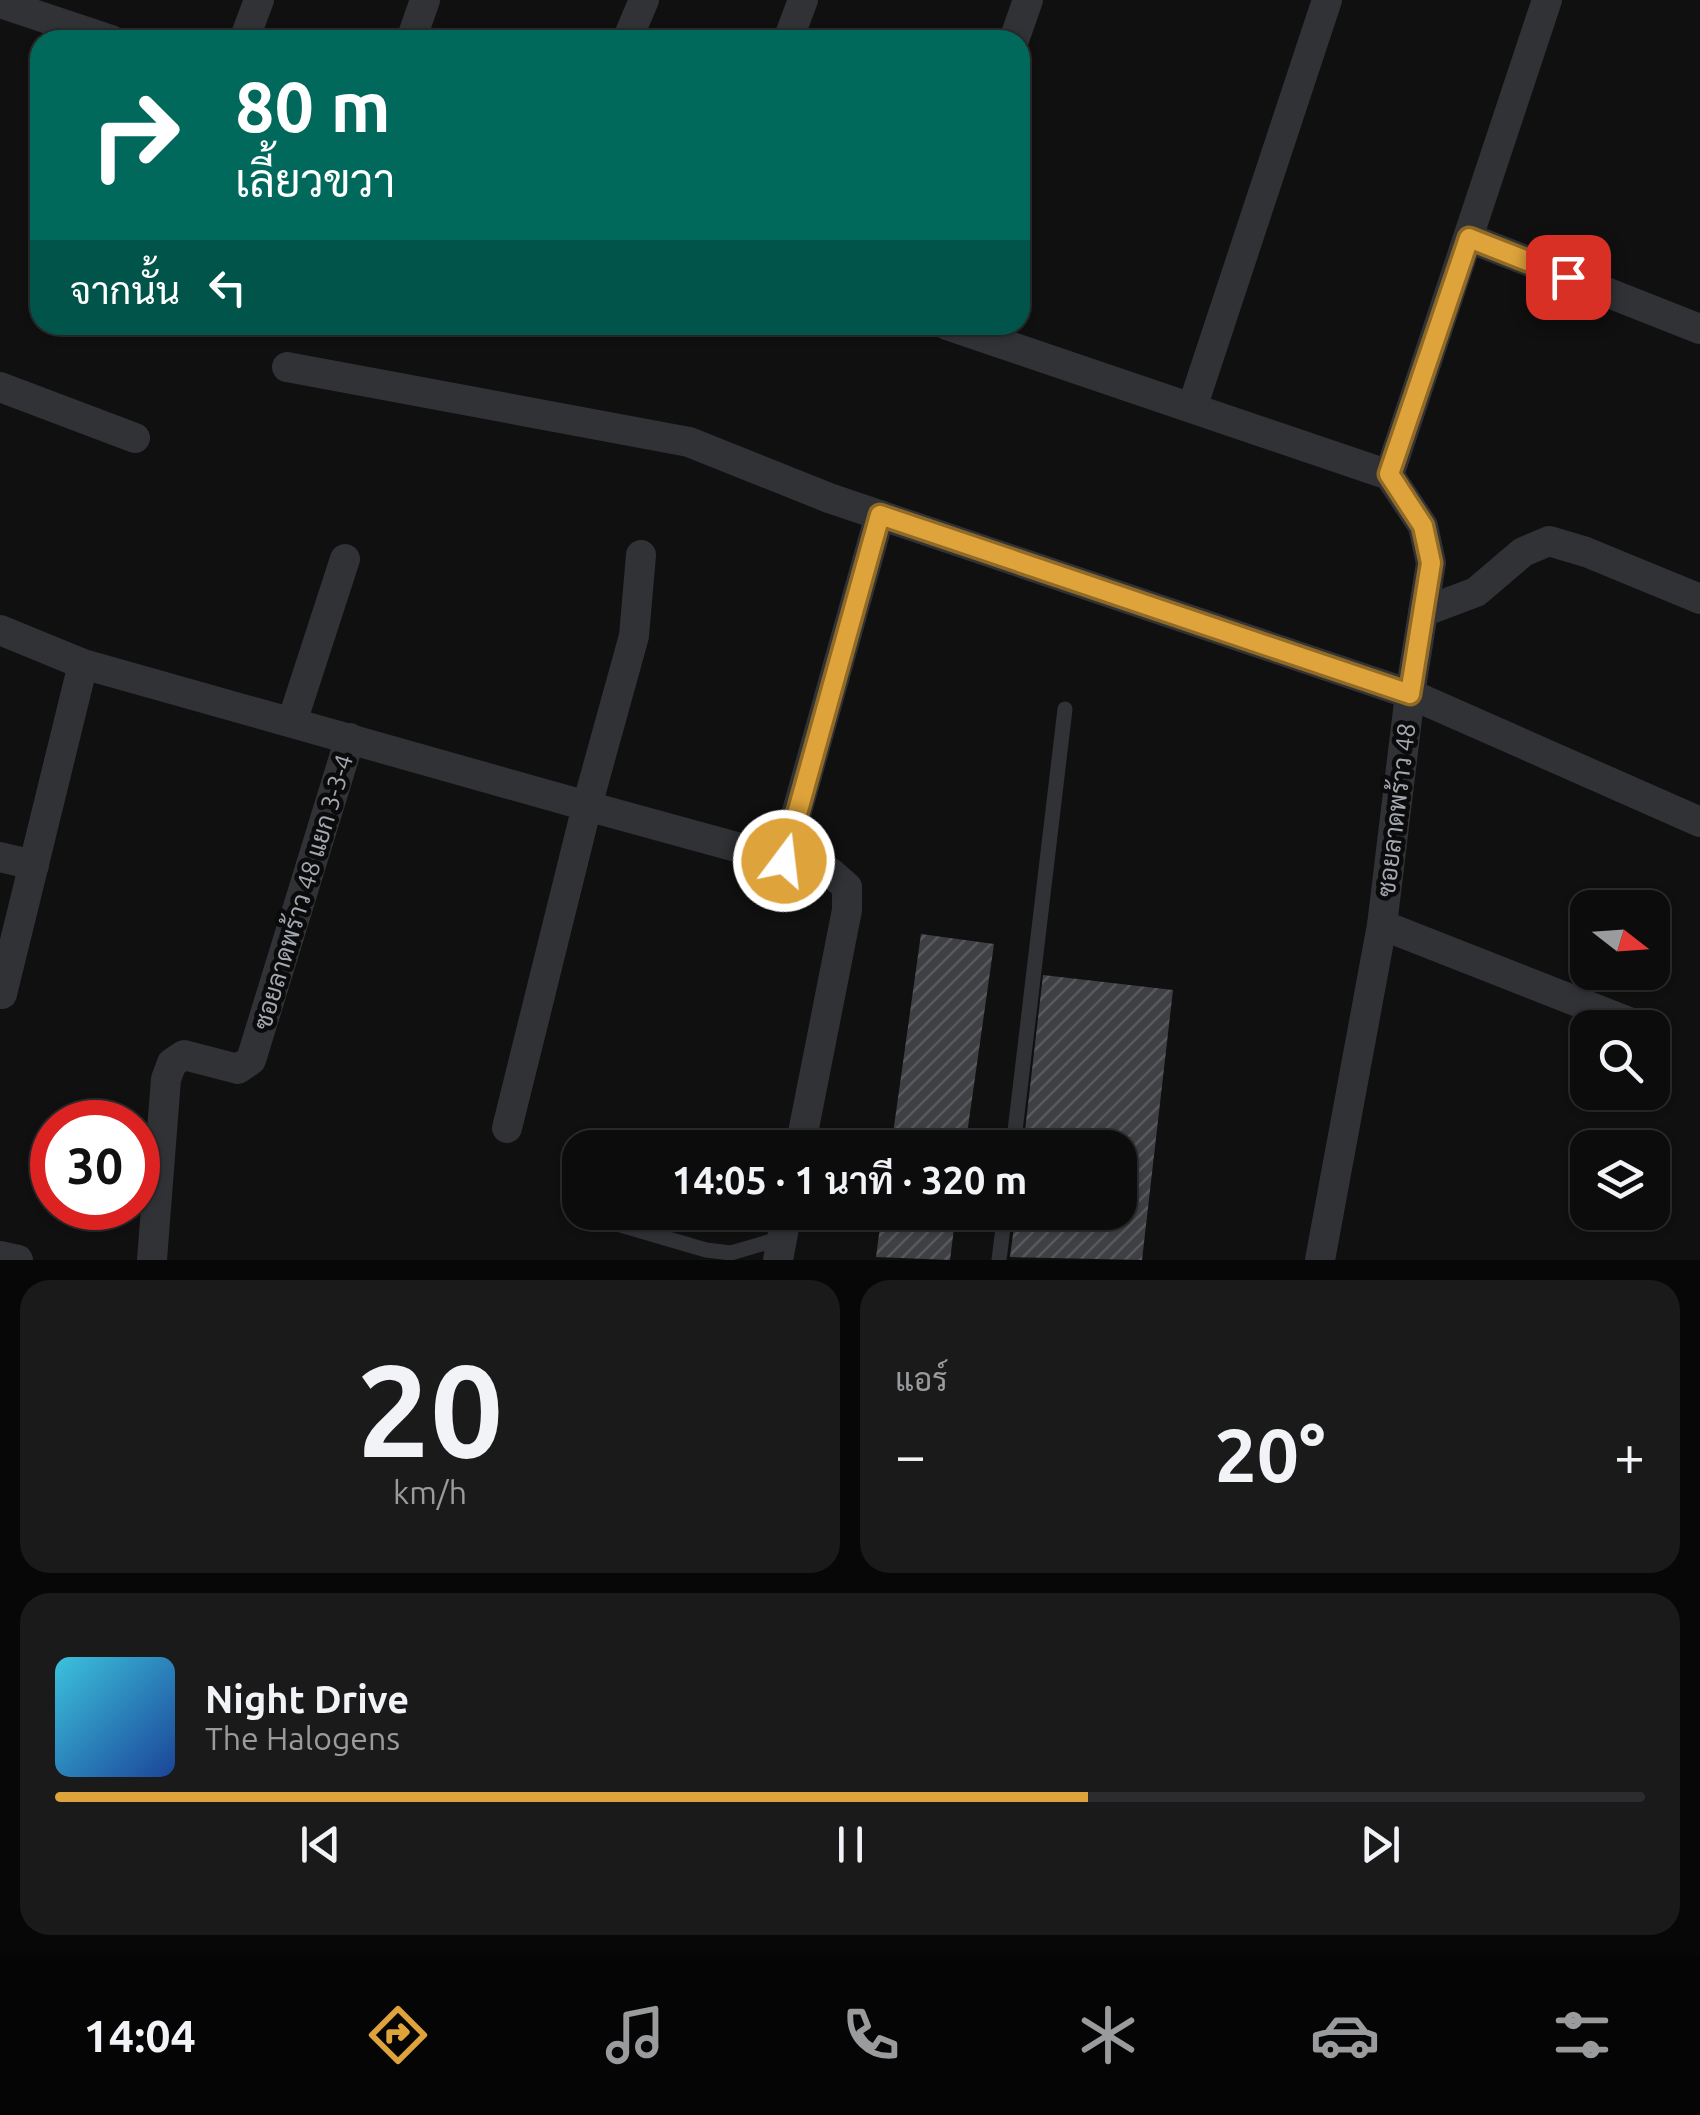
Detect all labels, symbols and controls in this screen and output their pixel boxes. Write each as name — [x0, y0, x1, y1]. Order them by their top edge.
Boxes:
text: 80 m — [235, 67, 391, 145]
icon: right — [70, 70, 200, 200]
text: เลี้ยวขวา — [235, 155, 395, 206]
pin — [1526, 235, 1611, 320]
icon: arrive — [1541, 250, 1596, 305]
icon: left — [200, 260, 255, 315]
text: จากนั้น — [70, 269, 180, 311]
street label: ซอยลาดพร้าว 48 — [1370, 721, 1421, 898]
street label: ซอยลาดพร้าว 48 แยก 3-3-4 — [247, 751, 358, 1033]
position arrow — [732, 809, 836, 913]
north arrow — [1570, 890, 1670, 990]
map controls — [1570, 890, 1670, 1230]
button: search — [1570, 1010, 1670, 1110]
speed limit sign: 30 — [30, 1100, 160, 1230]
button: layers — [1570, 1130, 1670, 1230]
text: 14:05 · 1 นาที · 320 m — [672, 1159, 1027, 1201]
text: 20 — [357, 1336, 503, 1482]
text: แอร์ — [895, 1361, 948, 1397]
text: 20° — [1214, 1412, 1326, 1496]
text: − — [895, 1424, 926, 1485]
text: + — [1614, 1424, 1645, 1485]
text: km/h — [393, 1474, 467, 1510]
text: Night Drive — [205, 1678, 409, 1720]
text: The Halogens — [205, 1720, 400, 1756]
icon: previous — [293, 1817, 348, 1872]
icon: pause — [823, 1817, 878, 1872]
icon: next — [1353, 1817, 1408, 1872]
icon: directions — [363, 2000, 433, 2070]
icon: music — [600, 2000, 670, 2070]
icon: phone — [836, 2000, 906, 2070]
icon: climate — [1073, 2000, 1143, 2070]
icon: car — [1310, 2000, 1380, 2070]
icon: filters — [1547, 2000, 1617, 2070]
text: 14:04 — [83, 2010, 196, 2061]

